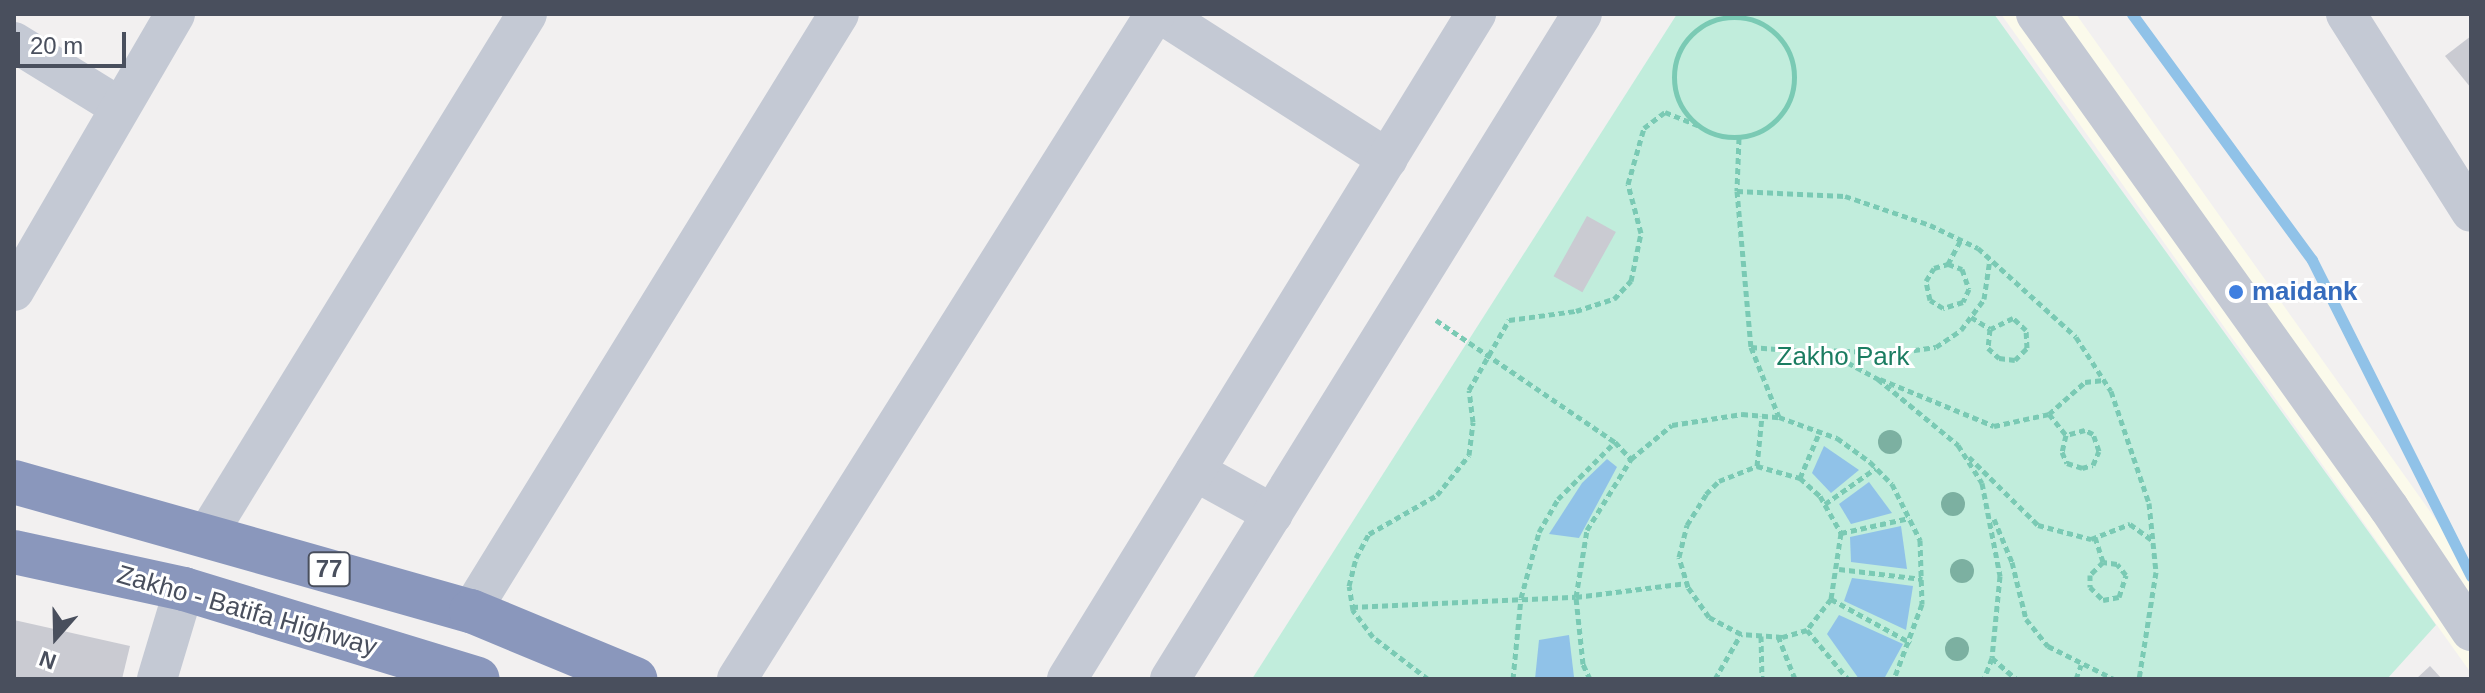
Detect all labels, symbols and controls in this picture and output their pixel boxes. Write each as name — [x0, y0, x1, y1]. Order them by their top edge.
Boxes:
scale bar — [20, 16, 130, 66]
text: 20 m — [30, 32, 83, 59]
place label: maidank — [2252, 276, 2357, 308]
marker: maidank — [2227, 283, 2245, 301]
park label: Zakho Park — [1777, 341, 1909, 373]
road number: 77 — [307, 549, 351, 589]
street label: Zakho - Batifa Highway — [114, 559, 380, 663]
north arrow — [16, 597, 96, 677]
text: N — [36, 646, 59, 674]

